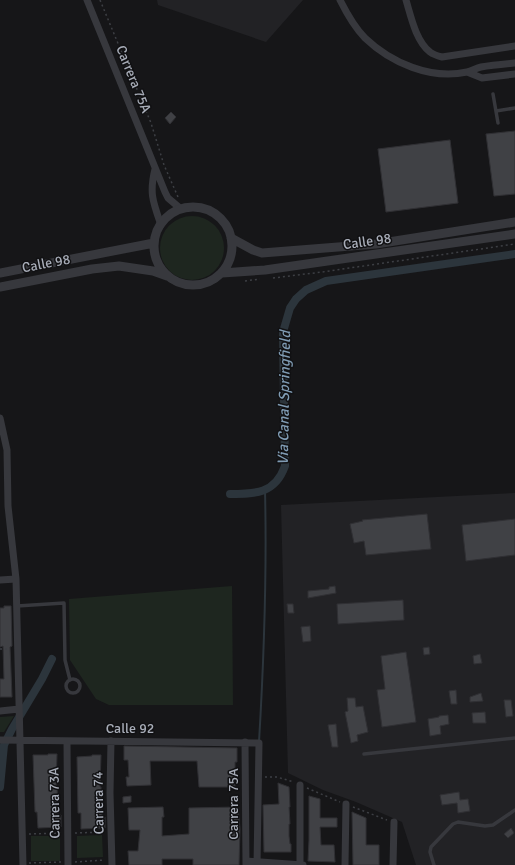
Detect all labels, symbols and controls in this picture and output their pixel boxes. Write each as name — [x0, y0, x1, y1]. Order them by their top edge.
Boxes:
street label: Carrera 75A — [112, 43, 155, 116]
street label: Calle 98 — [342, 230, 392, 253]
street label: Calle 98 — [21, 251, 72, 276]
water label: Via Canal Springfield — [274, 329, 294, 465]
street label: Calle 92 — [106, 720, 154, 737]
street label: Carrera 73A — [45, 767, 64, 839]
street label: Carrera 75A — [225, 768, 242, 840]
street label: Carrera 74 — [89, 771, 108, 835]

